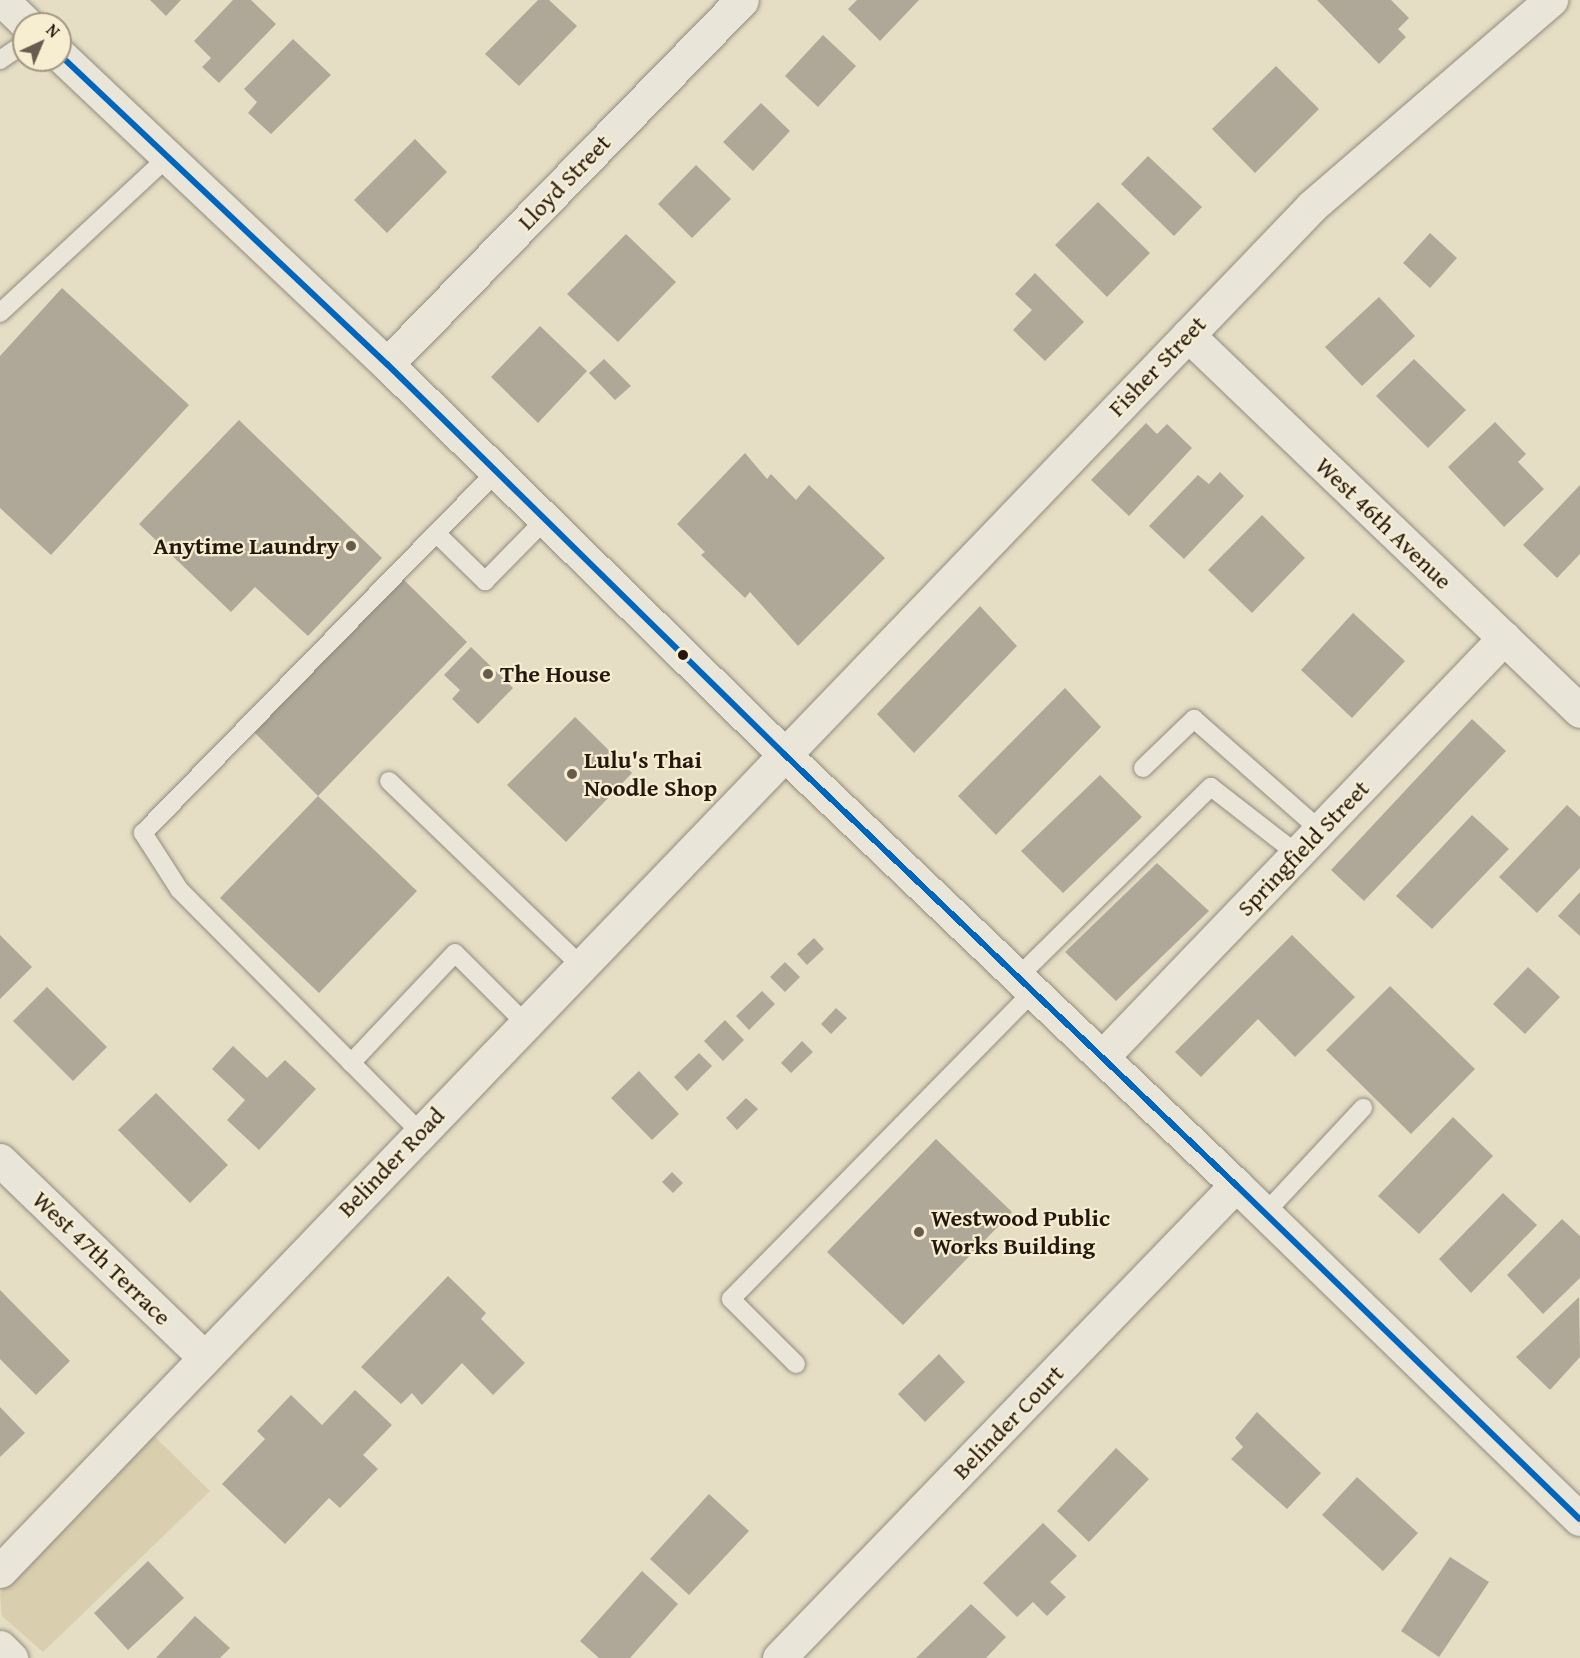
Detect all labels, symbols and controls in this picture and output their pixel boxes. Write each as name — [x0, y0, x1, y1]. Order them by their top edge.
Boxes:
north arrow — [12, 12, 72, 72]
text: N — [41, 18, 65, 43]
street label: Lloyd Street — [511, 128, 617, 236]
street label: Fisher Street — [1102, 310, 1212, 422]
street label: West 46th Avenue — [1310, 451, 1458, 595]
place label: Anytime Laundry — [153, 532, 339, 560]
marker: Anytime Laundry — [344, 539, 358, 553]
unlabelled marker — [677, 649, 689, 661]
place label: The House — [500, 660, 611, 688]
marker: The House — [481, 667, 495, 681]
place label: Lulu's Thai Noodle Shop — [584, 746, 717, 802]
marker: Lulu's Thai Noodle Shop — [565, 767, 579, 781]
street label: Springfield Street — [1231, 774, 1375, 922]
street label: Belinder Road — [332, 1101, 450, 1223]
street label: West 47th Terrace — [27, 1185, 177, 1331]
place label: Westwood Public Works Building — [931, 1204, 1110, 1260]
marker: Westwood Public Works Building — [912, 1225, 926, 1239]
street label: Belinder Court — [946, 1359, 1070, 1485]

